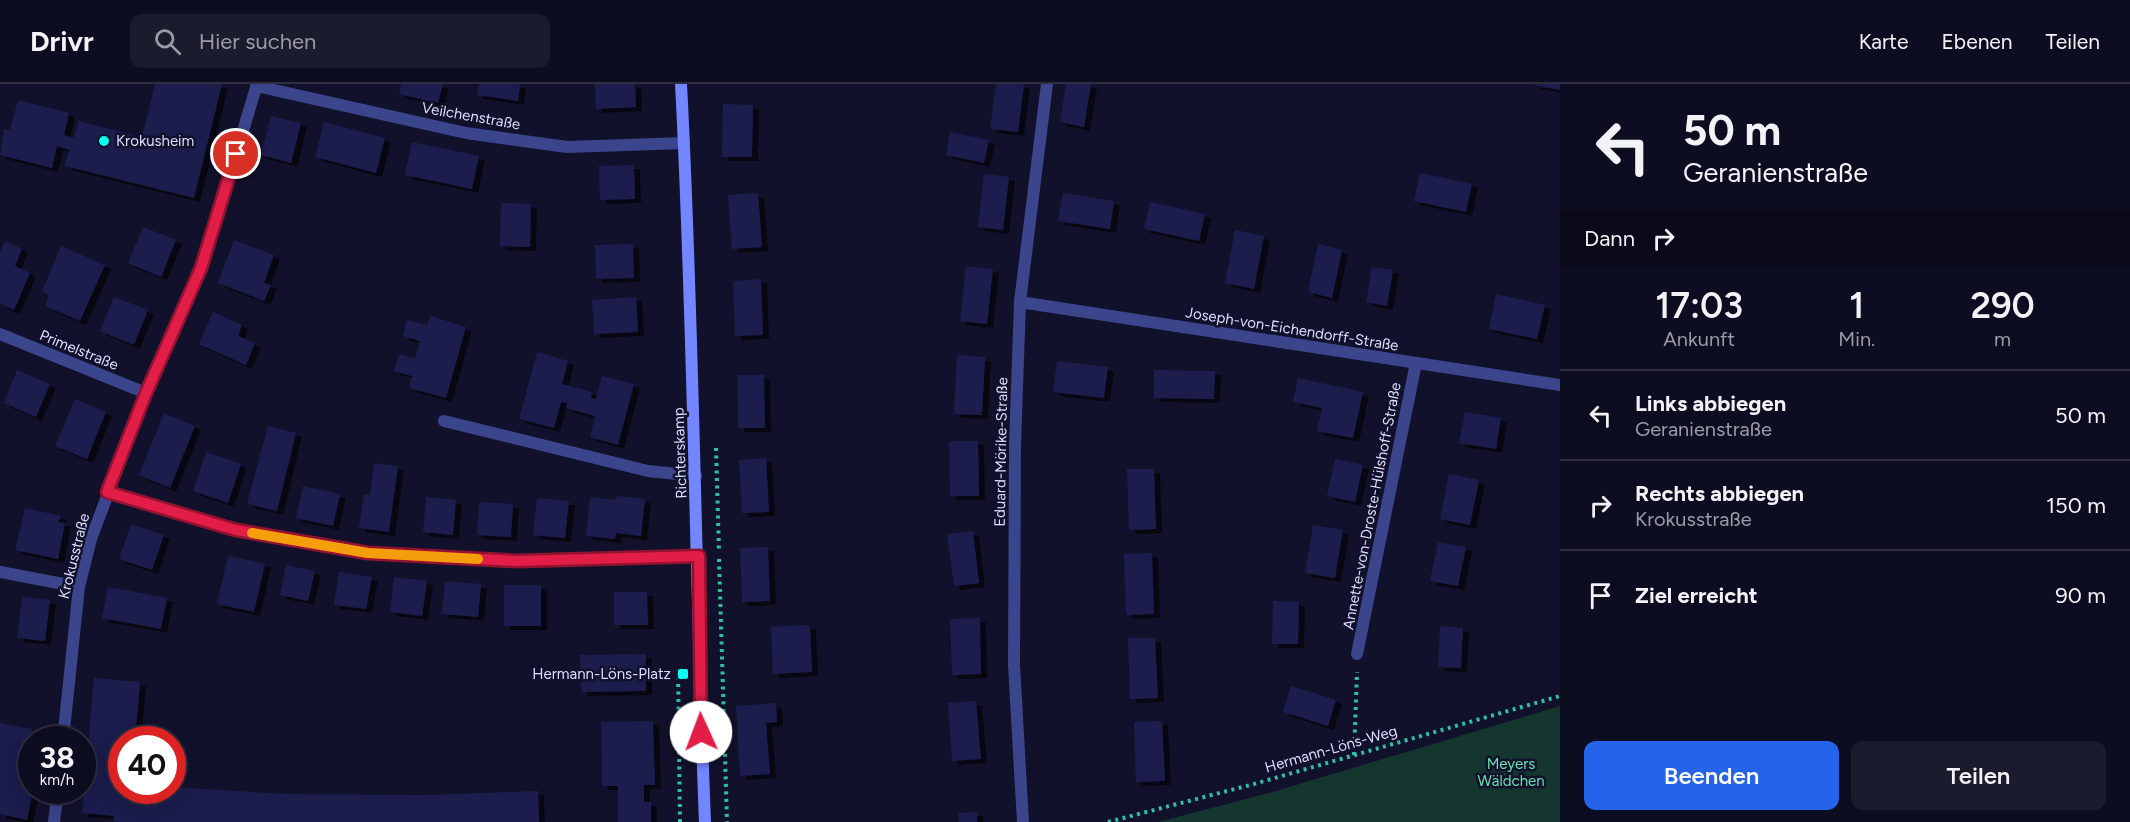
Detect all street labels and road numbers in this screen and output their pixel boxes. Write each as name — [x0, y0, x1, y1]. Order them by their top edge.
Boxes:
street label: Veilchenstraße — [420, 98, 522, 134]
street label: Joseph-von-Eichendorff-Straße — [1184, 303, 1400, 355]
street label: Primelstraße — [37, 326, 121, 374]
street label: Eduard-Mörike-Straße — [991, 377, 1011, 527]
street label: Annette-von-Droste-Hülshoff-Straße — [1339, 381, 1405, 631]
street label: Richterskamp — [669, 407, 691, 499]
street label: Krokusstraße — [55, 511, 93, 601]
street label: Hermann-Löns-Weg — [1263, 721, 1399, 777]

